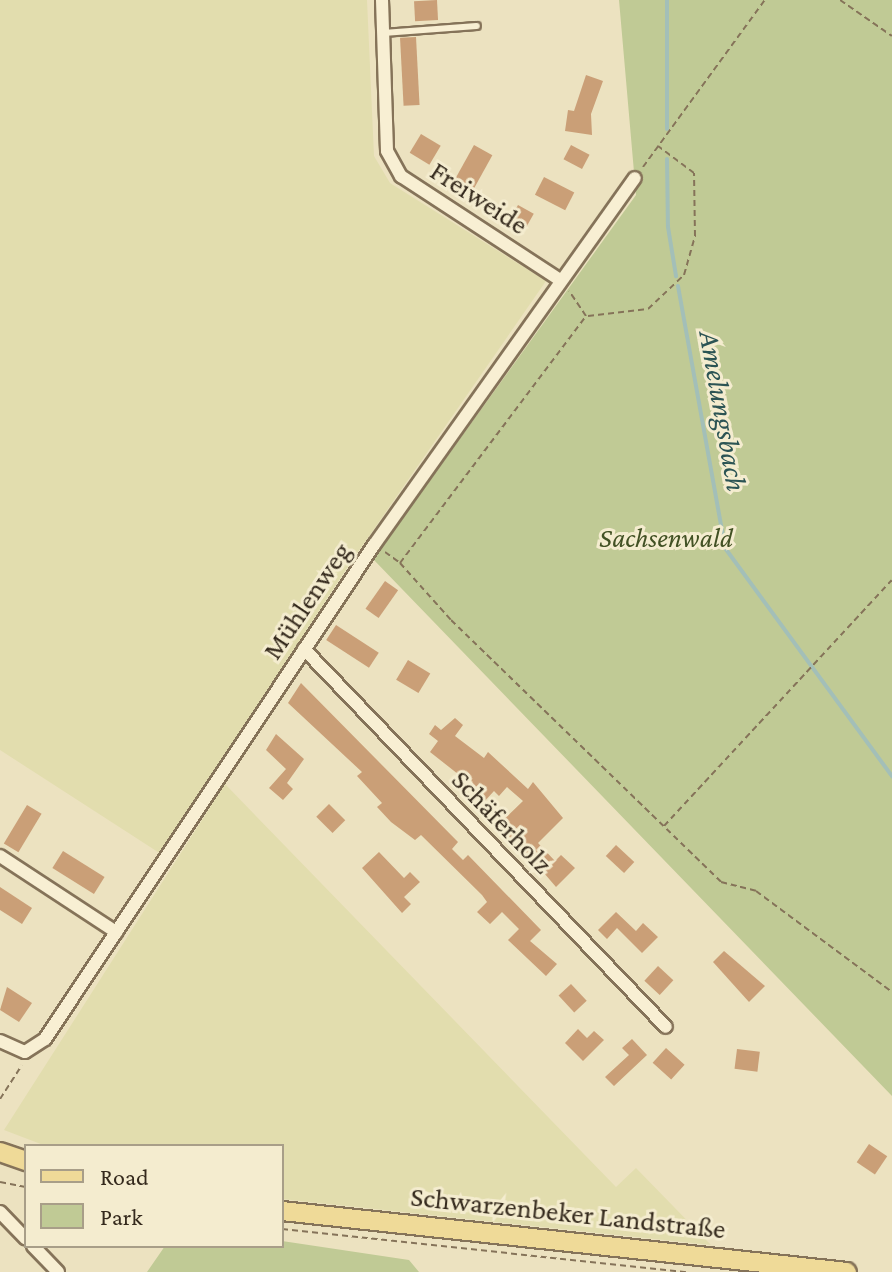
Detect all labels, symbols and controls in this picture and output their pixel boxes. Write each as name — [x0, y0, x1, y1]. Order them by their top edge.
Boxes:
street label: Freiweide — [424, 154, 534, 242]
water label: Amelungsbach — [691, 328, 755, 494]
park label: Sachsenwald — [599, 521, 733, 555]
street label: Mühlenweg — [256, 536, 358, 666]
street label: Schäferholz — [444, 763, 560, 881]
legend — [24, 1144, 284, 1248]
text: Road — [100, 1163, 149, 1190]
street label: Schwarzenbeker Landstraße — [409, 1180, 727, 1246]
text: Park — [100, 1203, 143, 1230]

